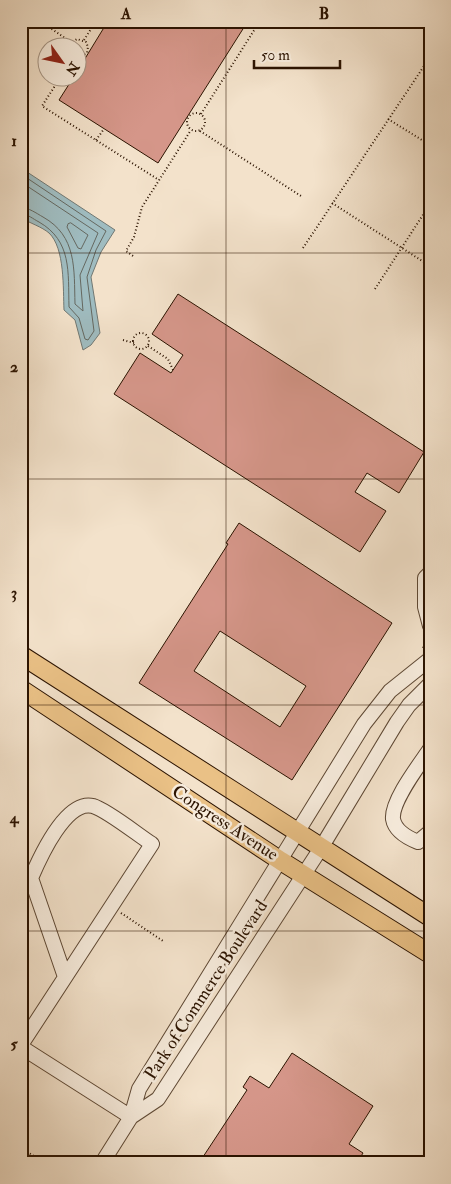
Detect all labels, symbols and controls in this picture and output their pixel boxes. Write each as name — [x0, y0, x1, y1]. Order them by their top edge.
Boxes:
text: A — [120, 4, 132, 24]
text: B — [319, 4, 329, 24]
north arrow — [38, 38, 88, 88]
scale bar — [254, 38, 340, 70]
text: 50 m — [261, 46, 290, 65]
text: N — [62, 58, 84, 79]
text: 1 — [11, 131, 17, 151]
text: 2 — [10, 357, 18, 377]
text: 3 — [11, 583, 17, 603]
street label: Congress Avenue — [167, 780, 283, 866]
text: 4 — [9, 808, 20, 828]
street label: Park of Commerce Boulevard — [139, 896, 273, 1084]
text: 5 — [10, 1034, 18, 1054]

